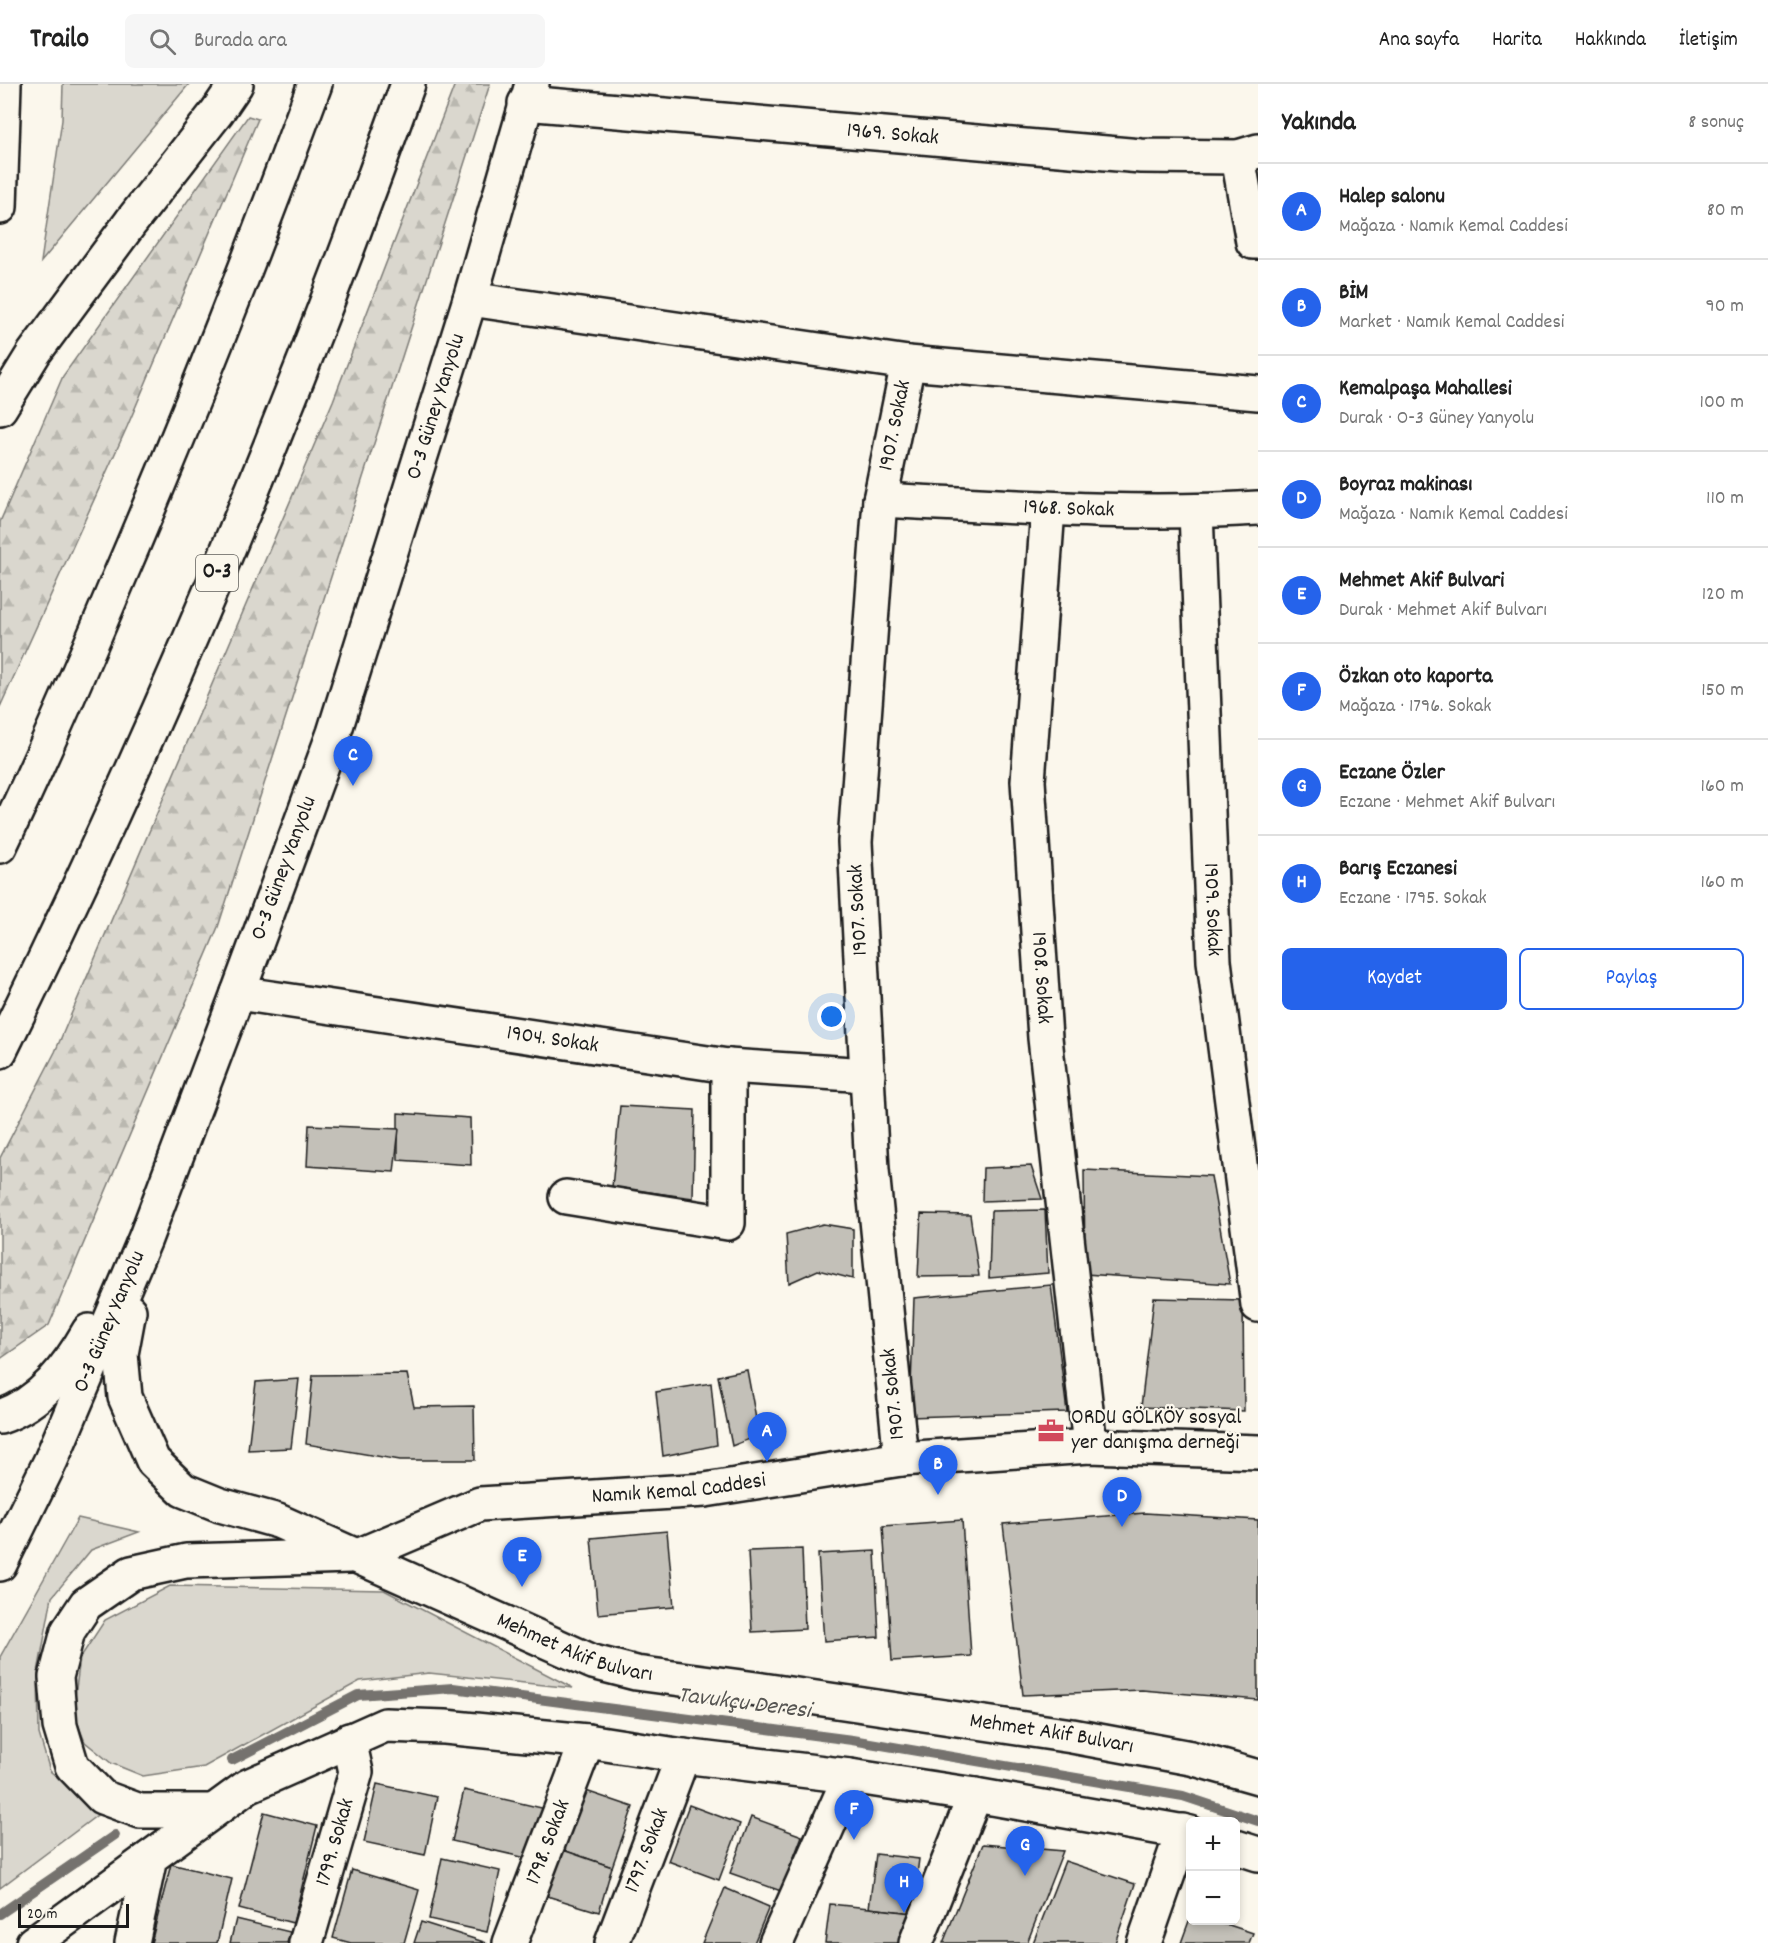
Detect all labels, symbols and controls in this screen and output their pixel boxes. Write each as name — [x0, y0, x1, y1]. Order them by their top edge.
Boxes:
search box — [125, 14, 545, 68]
text: Trailo — [30, 21, 89, 61]
icon: search — [146, 25, 179, 58]
text: Burada ara — [194, 26, 287, 57]
text: Ana sayfa — [1379, 26, 1459, 56]
text: Harita — [1492, 26, 1542, 56]
text: Hakkında — [1575, 26, 1646, 56]
text: İletişim — [1679, 26, 1738, 56]
text: Yakında — [1282, 105, 1356, 142]
text: 8 sonuç — [1688, 109, 1744, 137]
street label: 1969. Sokak — [845, 115, 940, 154]
text: Halep salonu — [1339, 182, 1445, 213]
text: A — [1296, 197, 1307, 225]
text: 80 m — [1707, 197, 1744, 225]
text: Mağaza · Namık Kemal Caddesi — [1339, 213, 1568, 241]
text: BİM — [1339, 278, 1368, 309]
text: B — [1297, 293, 1306, 321]
text: 90 m — [1706, 293, 1744, 321]
text: Market · Namık Kemal Caddesi — [1339, 309, 1565, 337]
street label: O-3 Güney Yanyolu — [399, 330, 474, 484]
text: Kemalpaşa Mahallesi — [1339, 374, 1512, 405]
street label: 1907. Sokak — [871, 377, 920, 473]
text: C — [1297, 389, 1306, 417]
text: 100 m — [1700, 389, 1744, 417]
text: Durak · O-3 Güney Yanyolu — [1339, 405, 1534, 433]
text: Boyraz makinası — [1339, 470, 1472, 501]
text: D — [1296, 485, 1307, 513]
text: 110 m — [1706, 485, 1744, 513]
street label: 1968. Sokak — [1023, 492, 1115, 526]
text: Mağaza · Namık Kemal Caddesi — [1339, 501, 1568, 529]
road number: O-3 — [196, 555, 238, 591]
text: Mehmet Akif Bulvari — [1339, 566, 1504, 597]
text: E — [1297, 581, 1306, 609]
text: 120 m — [1702, 581, 1744, 609]
text: Durak · Mehmet Akif Bulvarı — [1339, 597, 1547, 625]
text: Özkan oto kaporta — [1339, 662, 1492, 693]
text: F — [1297, 677, 1306, 705]
text: 150 m — [1701, 677, 1744, 705]
text: Mağaza · 1796. Sokak — [1339, 693, 1491, 721]
pin: C — [334, 736, 372, 786]
text: Eczane Özler — [1339, 758, 1445, 789]
text: G — [1296, 773, 1307, 801]
text: 160 m — [1701, 773, 1744, 801]
text: Eczane · Mehmet Akif Bulvarı — [1339, 789, 1555, 817]
street label: O-3 Güney Yanyolu — [243, 792, 325, 945]
text: Barış Eczanesi — [1339, 854, 1457, 885]
street label: 1909. Sokak — [1195, 862, 1229, 957]
street label: 1907. Sokak — [841, 863, 877, 957]
text: H — [1296, 869, 1307, 897]
text: 160 m — [1701, 869, 1744, 897]
text: Eczane · 1795. Sokak — [1339, 885, 1487, 913]
street label: 1908. Sokak — [1023, 931, 1060, 1025]
button: Kaydet — [1282, 948, 1507, 1010]
button: Paylaş — [1519, 948, 1744, 1010]
your location — [817, 1002, 846, 1031]
street label: 1904. Sokak — [504, 1018, 601, 1062]
street label: O-3 Güney Yanyolu — [66, 1246, 154, 1398]
street label: 1907. Sokak — [874, 1347, 914, 1441]
place label: ORDU GÖLKÖY sosyal yer danışma derneği — [1071, 1403, 1241, 1459]
pin: A — [748, 1412, 786, 1462]
office icon: ORDU GÖLKÖY sosyal yer danışma derneği — [1036, 1416, 1066, 1446]
pin: B — [918, 1446, 958, 1495]
street label: Namık Kemal Caddesi — [591, 1465, 768, 1513]
pin: D — [1102, 1478, 1142, 1527]
pin: E — [502, 1538, 542, 1587]
street label: Mehmet Akif Bulvarı — [491, 1605, 655, 1691]
water label: Tavukçu Deresi — [676, 1679, 816, 1729]
street label: Mehmet Akif Bulvarı — [967, 1705, 1136, 1763]
pin: F — [834, 1790, 874, 1840]
street label: 1799. Sokak — [308, 1795, 363, 1890]
street label: 1798. Sokak — [518, 1795, 579, 1889]
street label: 1797. Sokak — [617, 1804, 677, 1897]
map controls — [1186, 1817, 1240, 1925]
button: + — [1186, 1817, 1240, 1871]
pin: G — [1006, 1826, 1044, 1876]
pin: H — [884, 1864, 924, 1913]
button: − — [1186, 1871, 1240, 1925]
scale bar — [18, 1901, 129, 1928]
text: 20 m — [27, 1903, 57, 1926]

